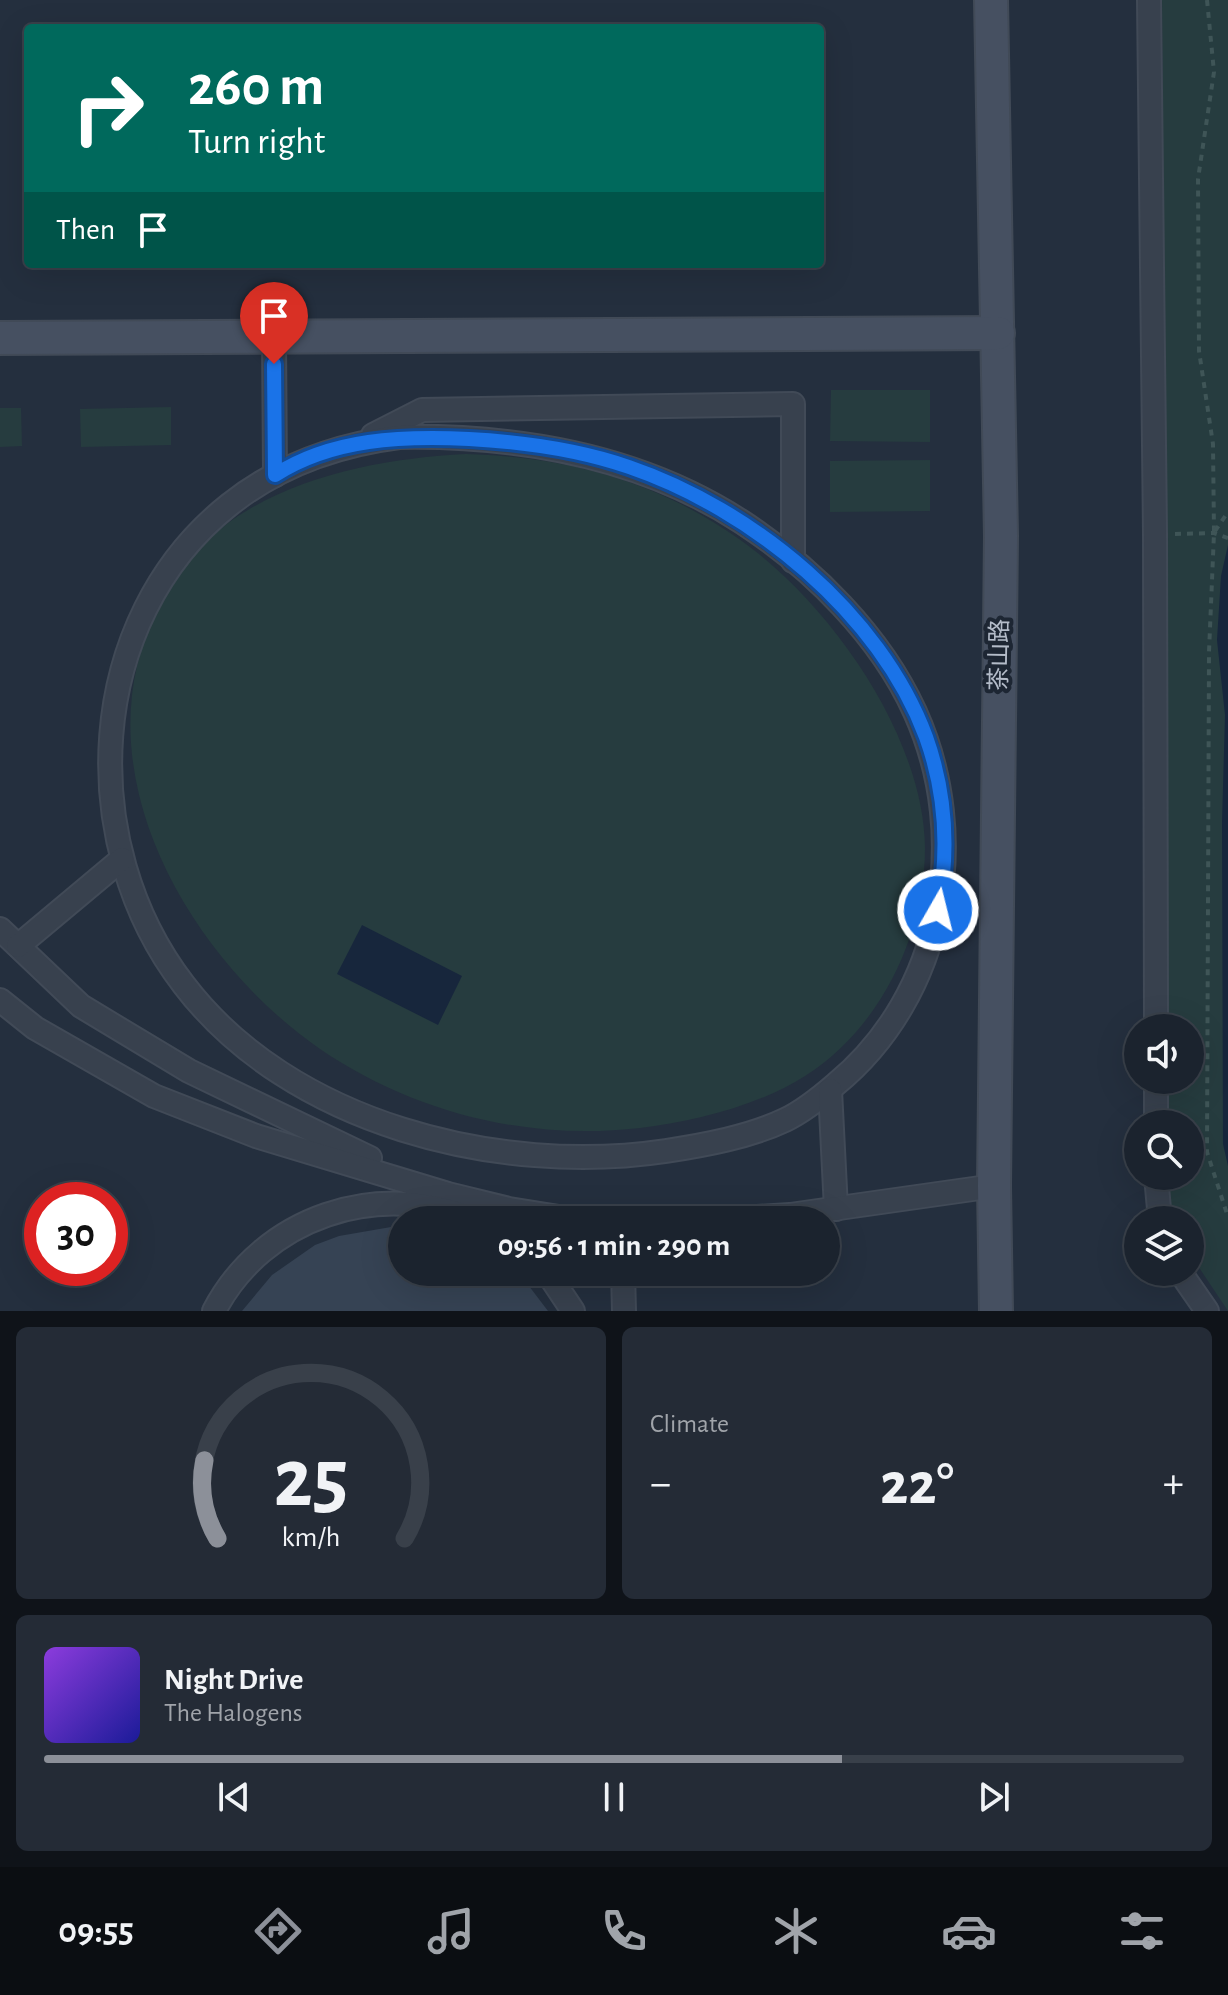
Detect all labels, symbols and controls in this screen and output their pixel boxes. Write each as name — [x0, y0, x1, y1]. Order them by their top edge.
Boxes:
icon: right — [56, 56, 160, 160]
text: 260 m — [188, 59, 324, 115]
text: Turn right — [188, 124, 325, 160]
icon: arrive — [131, 208, 175, 252]
text: Then — [56, 215, 115, 245]
pin — [240, 282, 308, 364]
icon: arrive — [252, 294, 296, 338]
street label: 茶山路 — [985, 619, 1013, 691]
position arrow — [896, 868, 980, 952]
map controls — [1124, 1014, 1204, 1286]
button: sound — [1124, 1014, 1204, 1094]
button: search — [1124, 1110, 1204, 1190]
speed limit sign: 30 — [24, 1182, 128, 1286]
button: layers — [1124, 1206, 1204, 1286]
text: 09:56 · 1 min · 290 m — [498, 1231, 730, 1261]
text: Climate — [650, 1411, 729, 1437]
text: 25 — [273, 1438, 349, 1522]
text: 22° — [880, 1455, 954, 1515]
text: − — [650, 1462, 671, 1506]
text: + — [1163, 1462, 1184, 1506]
text: km/h — [282, 1523, 340, 1552]
text: Night Drive — [164, 1665, 303, 1695]
text: The Halogens — [164, 1700, 302, 1726]
icon: previous — [212, 1775, 256, 1819]
icon: pause — [592, 1775, 636, 1819]
icon: next — [972, 1775, 1016, 1819]
icon: directions — [250, 1903, 306, 1959]
icon: music — [423, 1903, 479, 1959]
icon: phone — [596, 1903, 652, 1959]
icon: climate — [768, 1903, 824, 1959]
icon: car — [941, 1903, 997, 1959]
icon: filters — [1114, 1903, 1170, 1959]
text: 09:55 — [58, 1913, 134, 1949]

